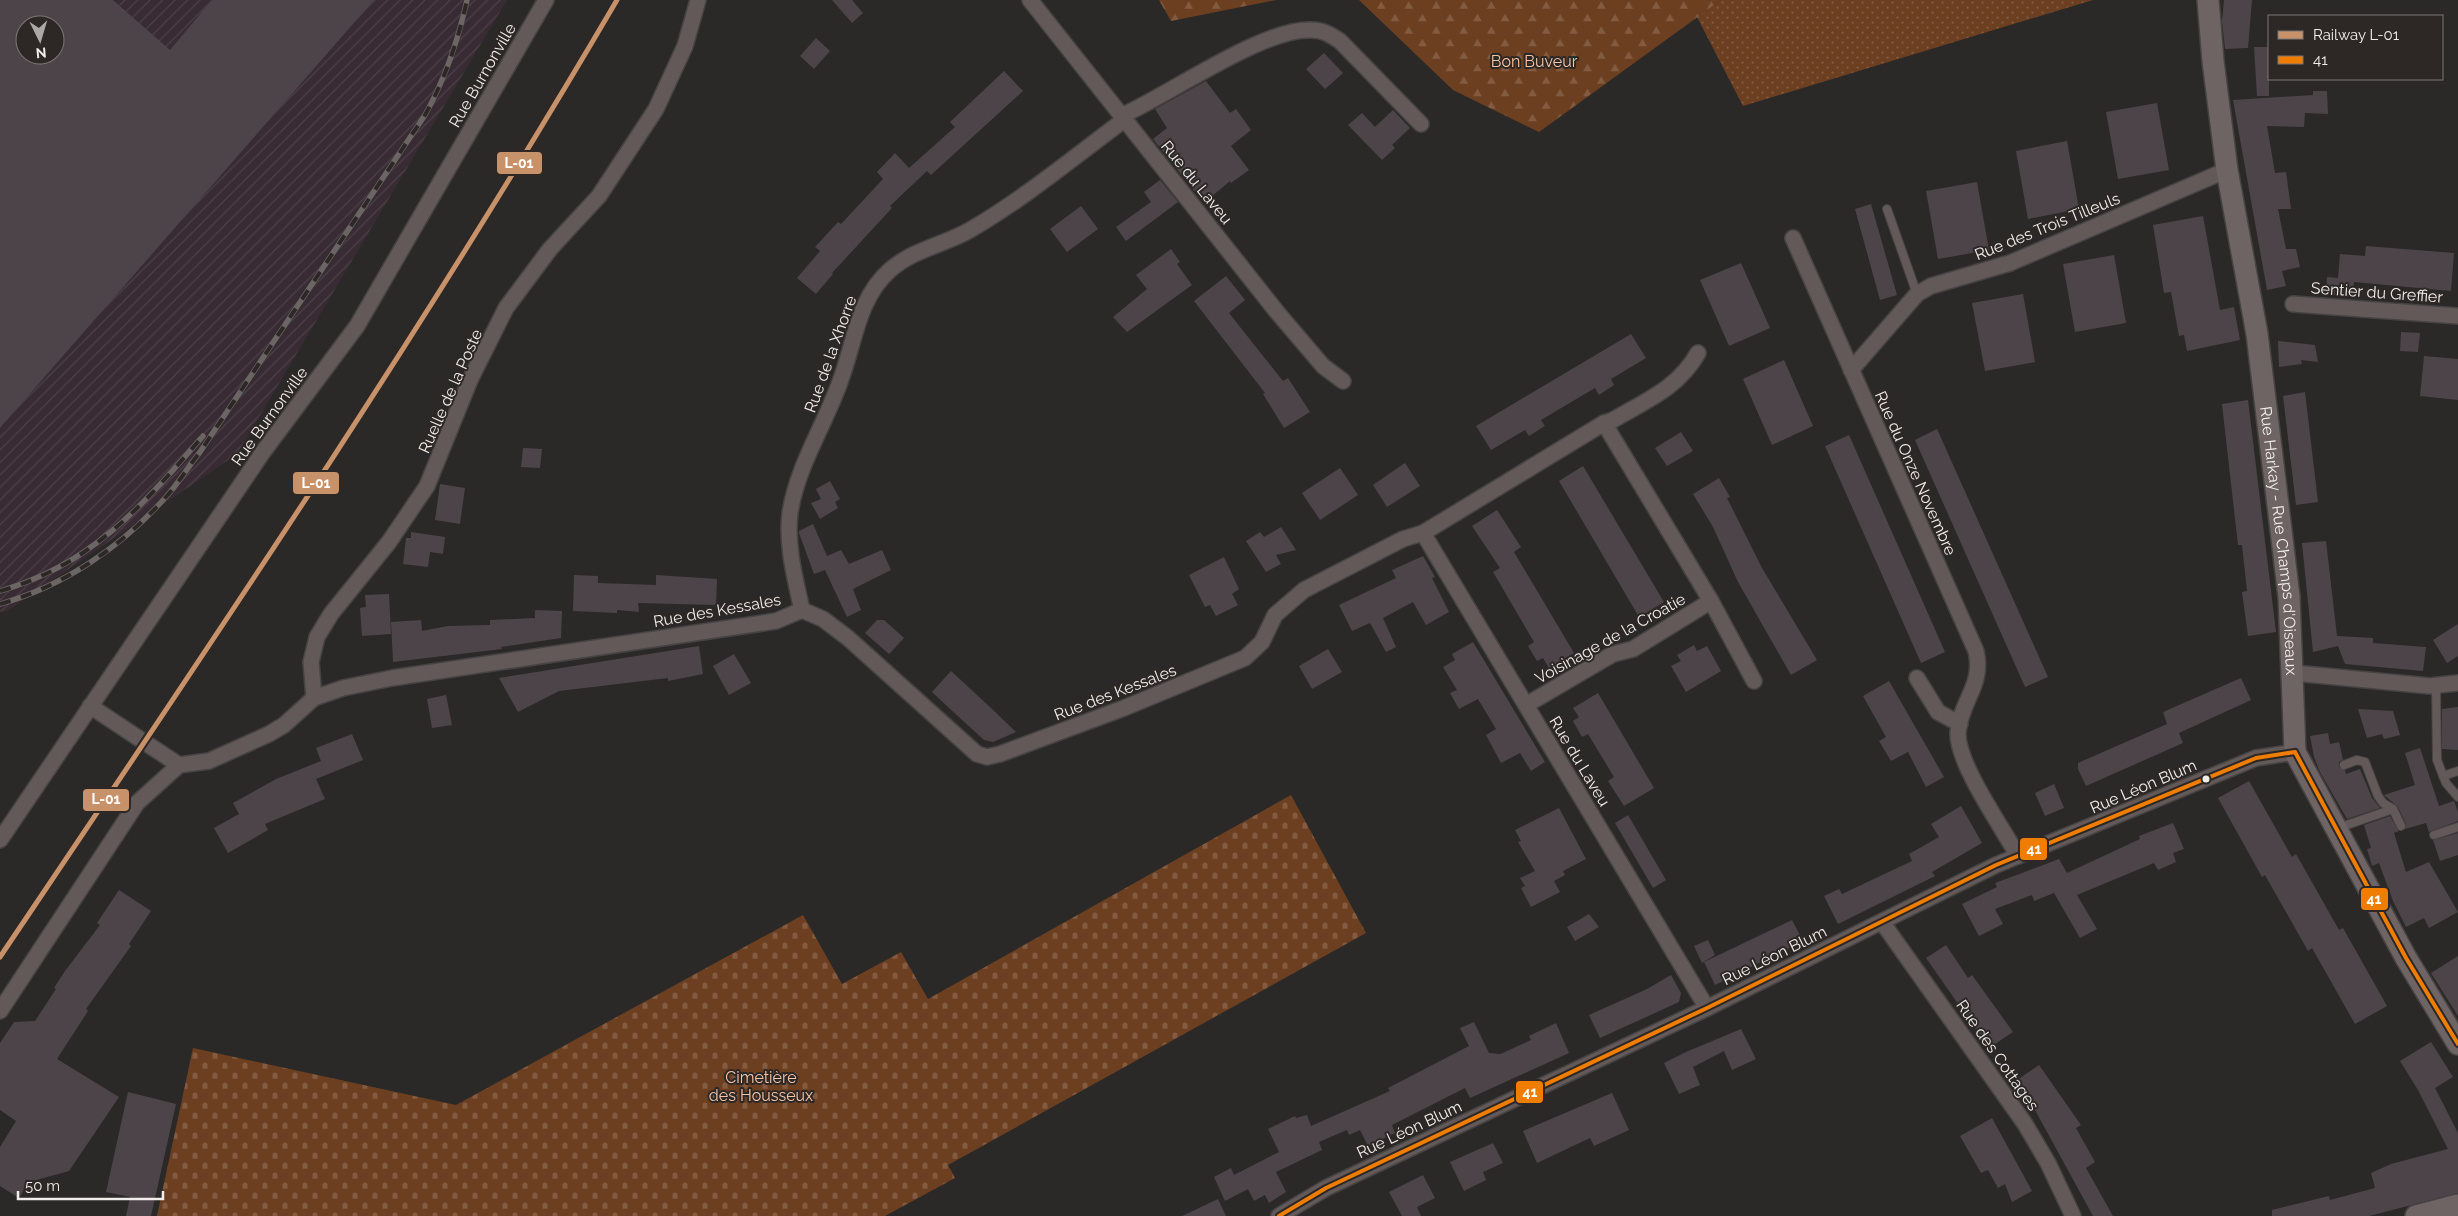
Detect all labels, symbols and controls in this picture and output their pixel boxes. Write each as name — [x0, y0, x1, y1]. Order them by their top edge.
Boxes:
north arrow — [15, 15, 65, 65]
legend — [2268, 15, 2443, 80]
street label: Rue Burnonville — [445, 20, 520, 131]
text: Railway L-01 — [2313, 26, 2400, 44]
text: N — [35, 45, 47, 61]
text: 41 — [2313, 51, 2328, 69]
park label: Bon Buveur — [1491, 52, 1578, 71]
street label: Rue du Laveu — [1157, 137, 1236, 228]
line badge: L-01 — [496, 151, 543, 175]
text: L-01 — [504, 155, 534, 171]
street label: Rue des Trois Tilleuls — [1972, 189, 2123, 264]
street label: Sentier du Greffier — [2310, 278, 2444, 307]
street label: Rue de la Xhorre — [801, 293, 860, 415]
street label: Ruelle de la Poste — [415, 326, 486, 456]
street label: Rue Burnonville — [227, 363, 312, 469]
street label: Rue du Onze Novembre — [1871, 388, 1960, 558]
street label: Rue Harkay - Rue Champs d'Oiseaux — [2256, 405, 2301, 676]
line badge: L-01 — [292, 471, 340, 495]
text: L-01 — [301, 475, 331, 491]
street label: Voisinage de la Croatie — [1532, 589, 1689, 688]
street label: Rue des Kessales — [652, 590, 783, 631]
street label: Rue des Kessales — [1051, 660, 1179, 725]
street label: Rue du Laveu — [1545, 713, 1614, 810]
street label: Rue Léon Blum — [2087, 755, 2199, 817]
unlabelled marker — [2201, 774, 2211, 784]
line badge: L-01 — [82, 788, 130, 812]
text: L-01 — [91, 791, 121, 807]
line badge: 41 — [2019, 837, 2048, 861]
text: 41 — [2027, 841, 2042, 857]
line badge: 41 — [2360, 887, 2389, 911]
text: 41 — [2367, 891, 2382, 907]
street label: Rue Léon Blum — [1719, 922, 1830, 989]
street label: Rue des Cottages — [1952, 996, 2043, 1115]
park label: Cimetière des Housseux — [709, 1068, 813, 1105]
line badge: 41 — [1515, 1080, 1544, 1104]
text: 41 — [1523, 1084, 1538, 1100]
street label: Rue Léon Blum — [1354, 1097, 1465, 1162]
scale bar — [18, 1168, 162, 1200]
text: 50 m — [25, 1177, 60, 1195]

